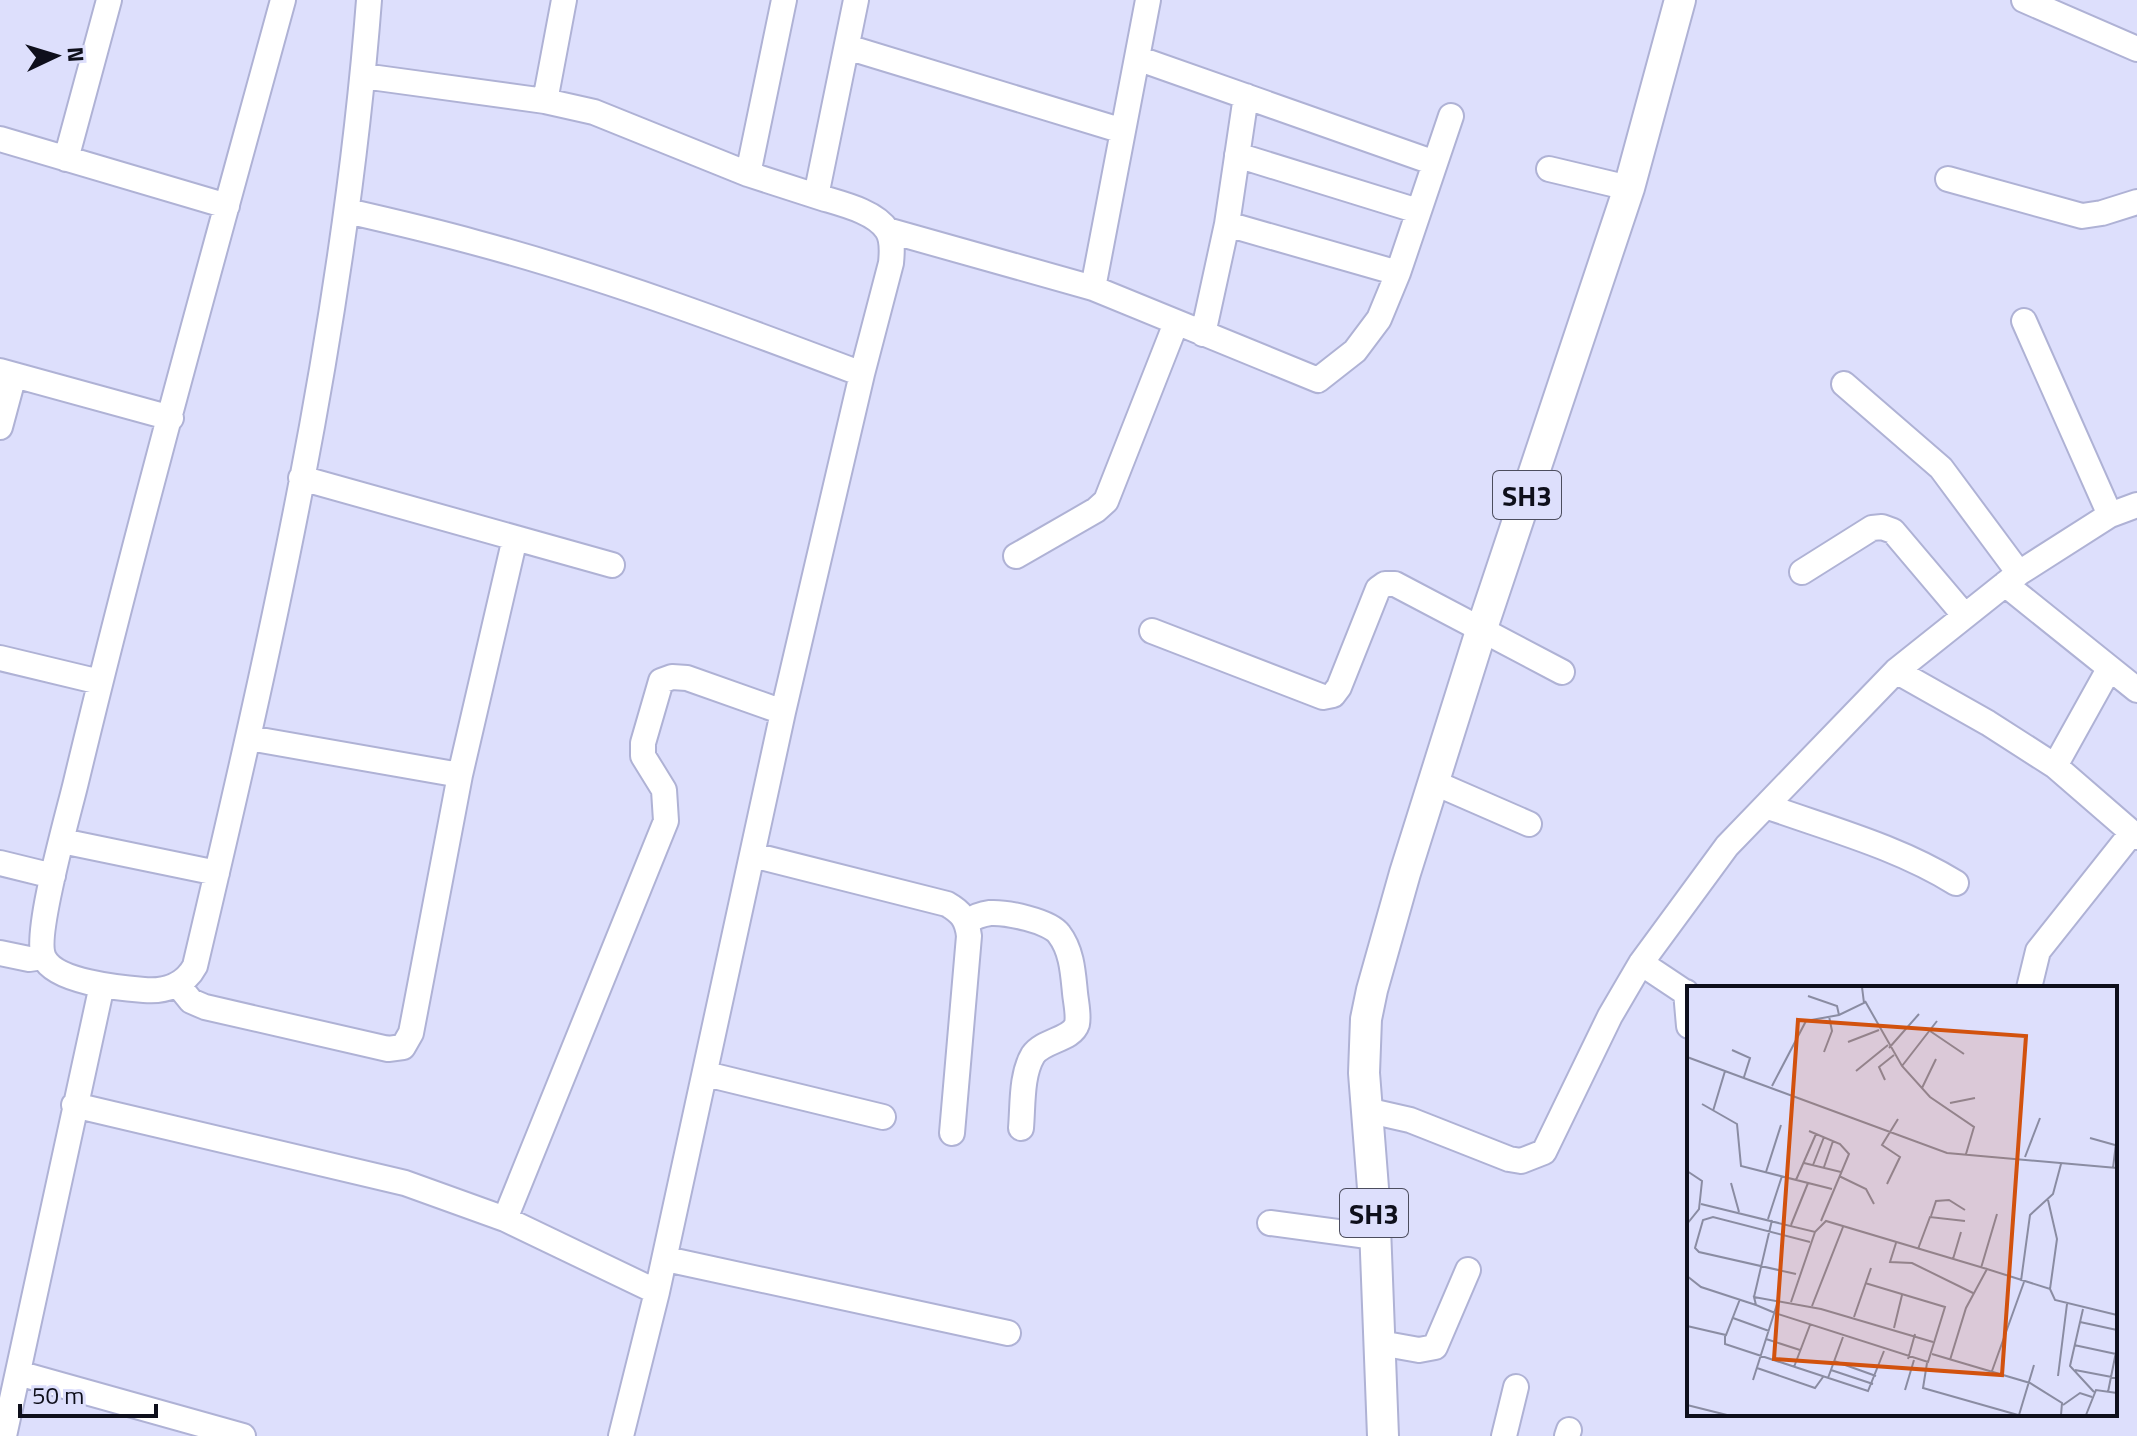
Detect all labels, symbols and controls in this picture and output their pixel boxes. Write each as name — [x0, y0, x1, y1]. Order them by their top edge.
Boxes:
north arrow — [16, 16, 96, 96]
text: N — [58, 46, 93, 63]
road number: SH3 — [1493, 471, 1561, 519]
inset map — [1687, 986, 2117, 1416]
road number: SH3 — [1340, 1189, 1408, 1237]
scale bar — [20, 1368, 156, 1418]
text: 50 m — [32, 1377, 84, 1413]

